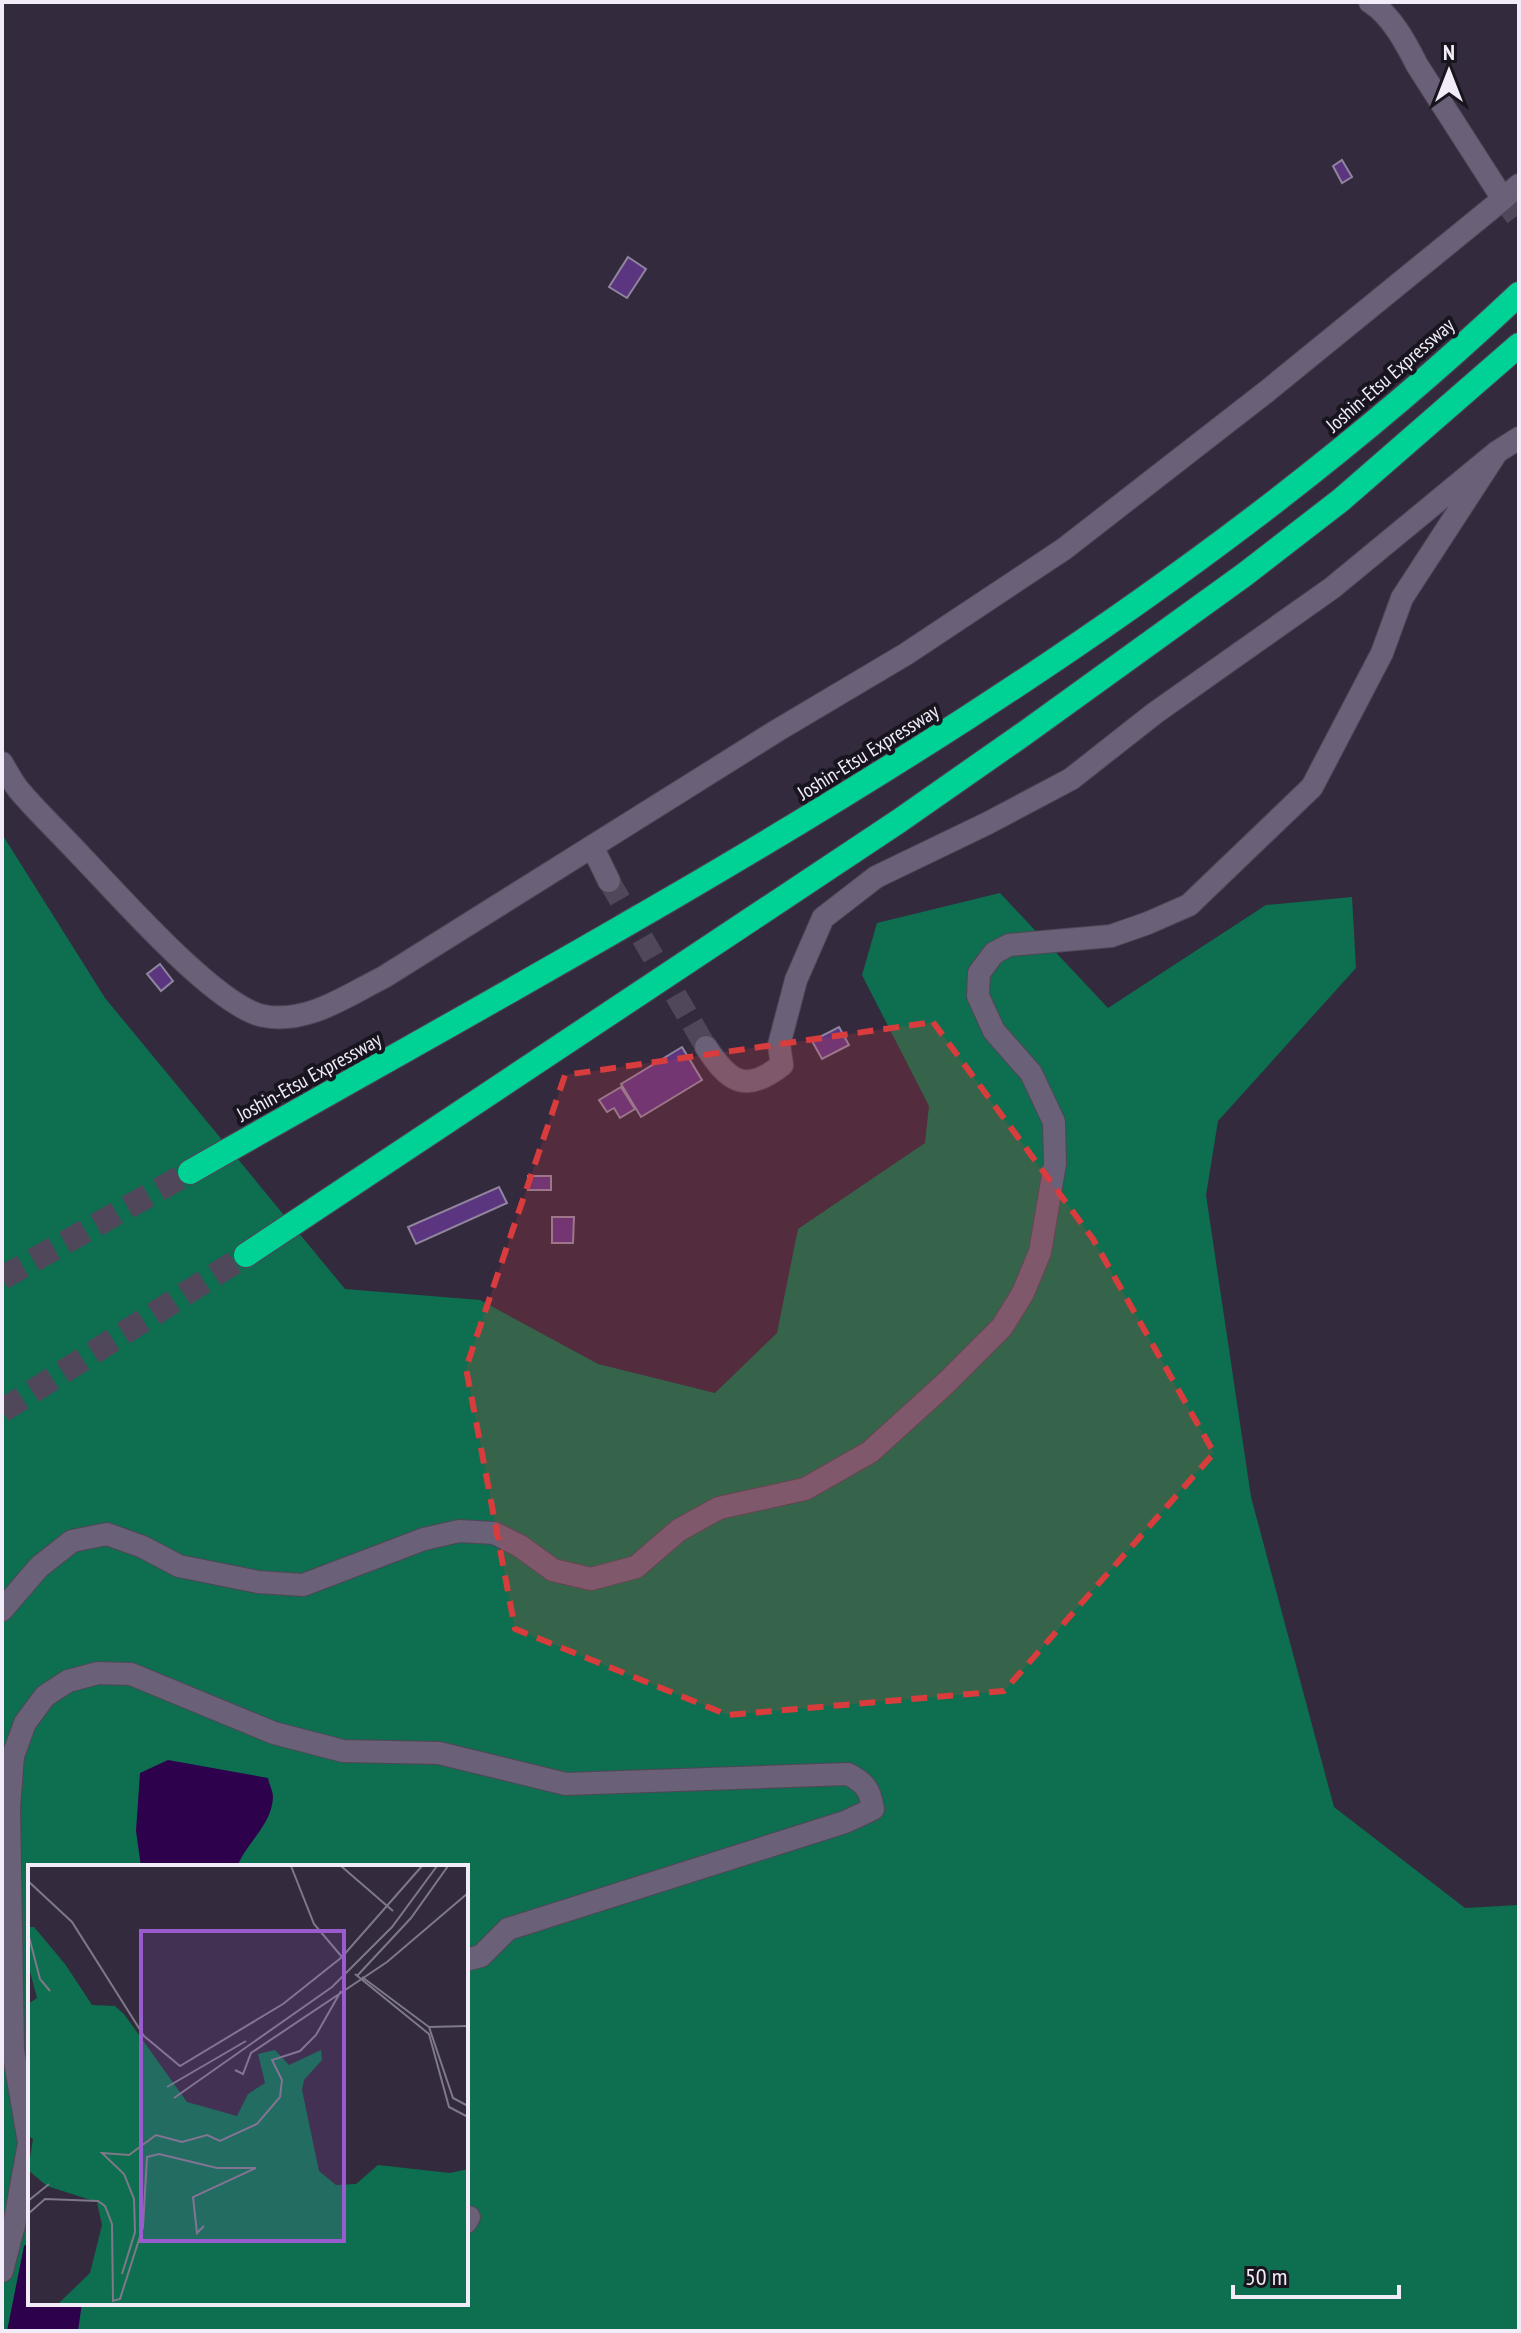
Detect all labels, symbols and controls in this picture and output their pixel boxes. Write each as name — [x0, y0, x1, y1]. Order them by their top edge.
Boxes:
north arrow — [1409, 32, 1489, 112]
text: N — [1443, 38, 1455, 66]
street label: Joshin-Etsu Expressway — [1320, 312, 1460, 439]
street label: Joshin-Etsu Expressway — [792, 698, 944, 806]
street label: Joshin-Etsu Expressway — [231, 1026, 386, 1128]
inset map — [28, 1865, 468, 2305]
scale bar — [1233, 2249, 1399, 2299]
text: 50 m — [1245, 2261, 1287, 2292]

